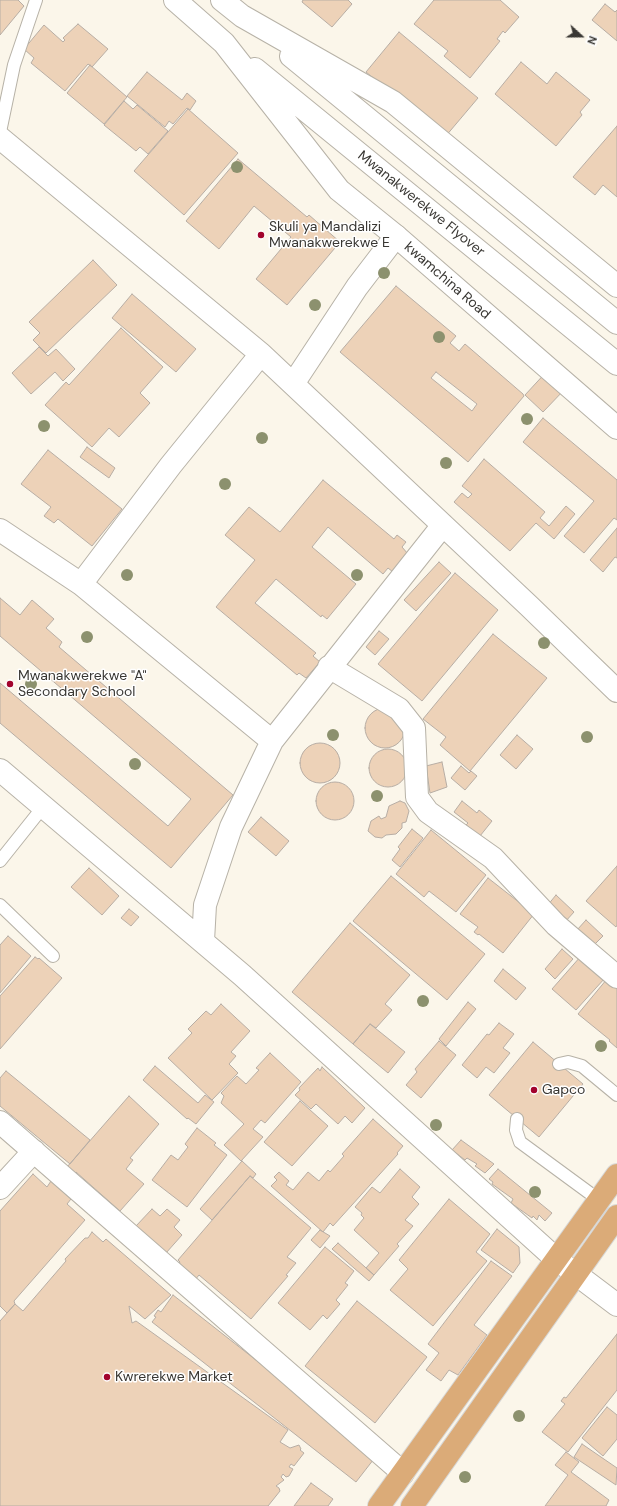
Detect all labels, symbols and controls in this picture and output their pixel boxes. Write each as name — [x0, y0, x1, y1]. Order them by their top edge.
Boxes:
north arrow — [561, 16, 601, 56]
text: N — [584, 34, 600, 47]
street label: Mwanakwerekwe Flyover — [354, 148, 488, 260]
place label: Skuli ya Mandalizi Mwanakwerekwe E — [269, 219, 390, 252]
marker: Skuli ya Mandalizi Mwanakwerekwe E — [256, 230, 266, 240]
street label: kwamchina Road — [400, 239, 494, 323]
place label: Mwanakwerekwe "A" Secondary School — [18, 668, 147, 700]
marker: Mwanakwerekwe "A" Secondary School — [5, 679, 15, 689]
place label: Gapco — [542, 1082, 585, 1098]
marker: Gapco — [529, 1085, 539, 1095]
place label: Kwrerekwe Market — [115, 1369, 233, 1385]
marker: Kwrerekwe Market — [102, 1372, 112, 1382]

